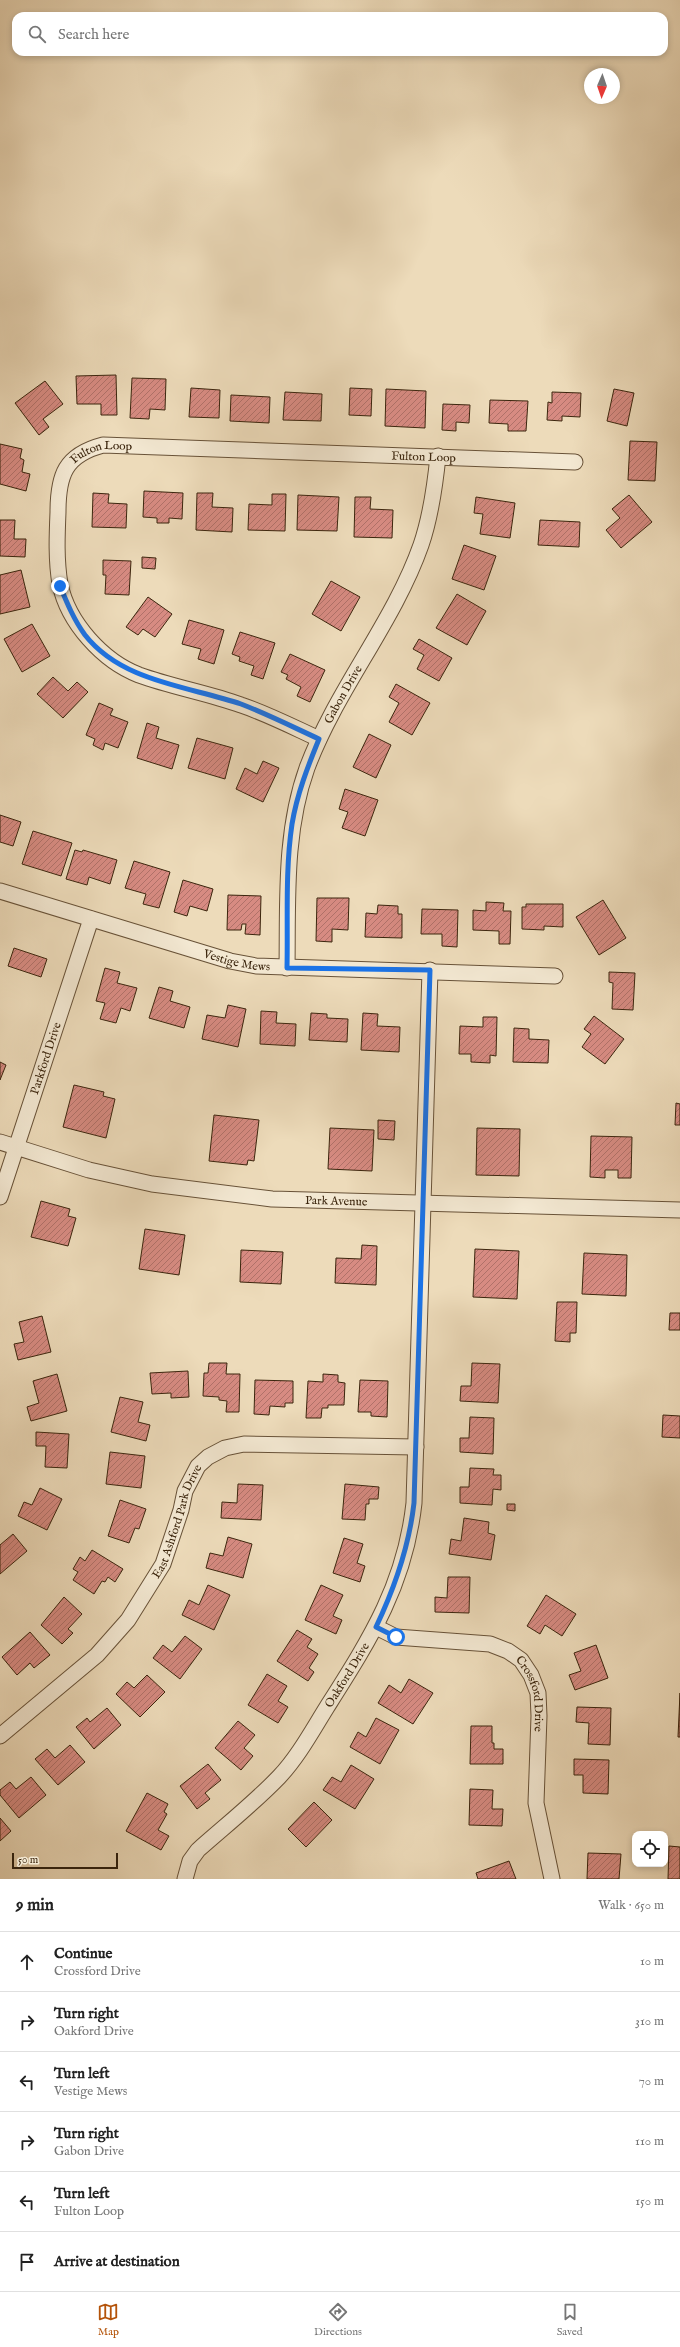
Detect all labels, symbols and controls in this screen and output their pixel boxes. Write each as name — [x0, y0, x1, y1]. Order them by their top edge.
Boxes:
search box — [12, 12, 668, 56]
icon: search — [26, 23, 48, 45]
text: Search here — [58, 25, 129, 44]
north arrow — [584, 68, 620, 104]
street label: Fulton Loop — [67, 438, 133, 467]
street label: Fulton Loop — [391, 448, 457, 467]
route end — [51, 577, 69, 595]
street label: Gabon Drive — [321, 662, 366, 726]
street label: Vestige Mews — [201, 946, 270, 974]
street label: Parkford Drive — [27, 1020, 65, 1096]
street label: Park Avenue — [305, 1193, 368, 1210]
street label: East Ashford Park Drive — [149, 1462, 206, 1581]
route start — [387, 1628, 405, 1646]
street label: Oakford Drive — [322, 1640, 373, 1711]
street label: Crossford Drive — [512, 1653, 546, 1733]
map controls — [632, 1831, 668, 1867]
button: locate — [632, 1831, 668, 1867]
scale bar — [12, 1851, 118, 1870]
text: 50 m — [18, 1853, 38, 1867]
text: 9 min — [16, 1895, 54, 1916]
text: Walk · 650 m — [598, 1897, 664, 1914]
text: Continue — [54, 1944, 112, 1963]
icon: ahead — [16, 1951, 38, 1973]
text: 10 m — [640, 1953, 664, 1970]
text: Crossford Drive — [54, 1963, 141, 1980]
text: Turn right — [54, 2004, 119, 2023]
icon: right — [16, 2011, 38, 2033]
text: 310 m — [635, 2013, 664, 2030]
text: Oakford Drive — [54, 2023, 134, 2040]
text: Turn left — [54, 2064, 110, 2083]
icon: left — [16, 2071, 38, 2093]
text: 70 m — [639, 2073, 664, 2090]
text: Vestige Mews — [54, 2083, 127, 2100]
text: Turn right — [54, 2124, 119, 2143]
icon: right — [16, 2131, 38, 2153]
text: 110 m — [635, 2133, 664, 2150]
text: Gabon Drive — [54, 2143, 124, 2160]
text: Turn left — [54, 2184, 110, 2203]
icon: left — [16, 2191, 38, 2213]
text: 150 m — [635, 2193, 664, 2210]
text: Fulton Loop — [54, 2203, 124, 2220]
icon: arrive — [16, 2251, 38, 2273]
text: Arrive at destination — [54, 2252, 180, 2271]
tab: Map — [97, 2301, 119, 2339]
tab: Directions — [314, 2301, 362, 2339]
tab: Saved — [557, 2301, 583, 2339]

